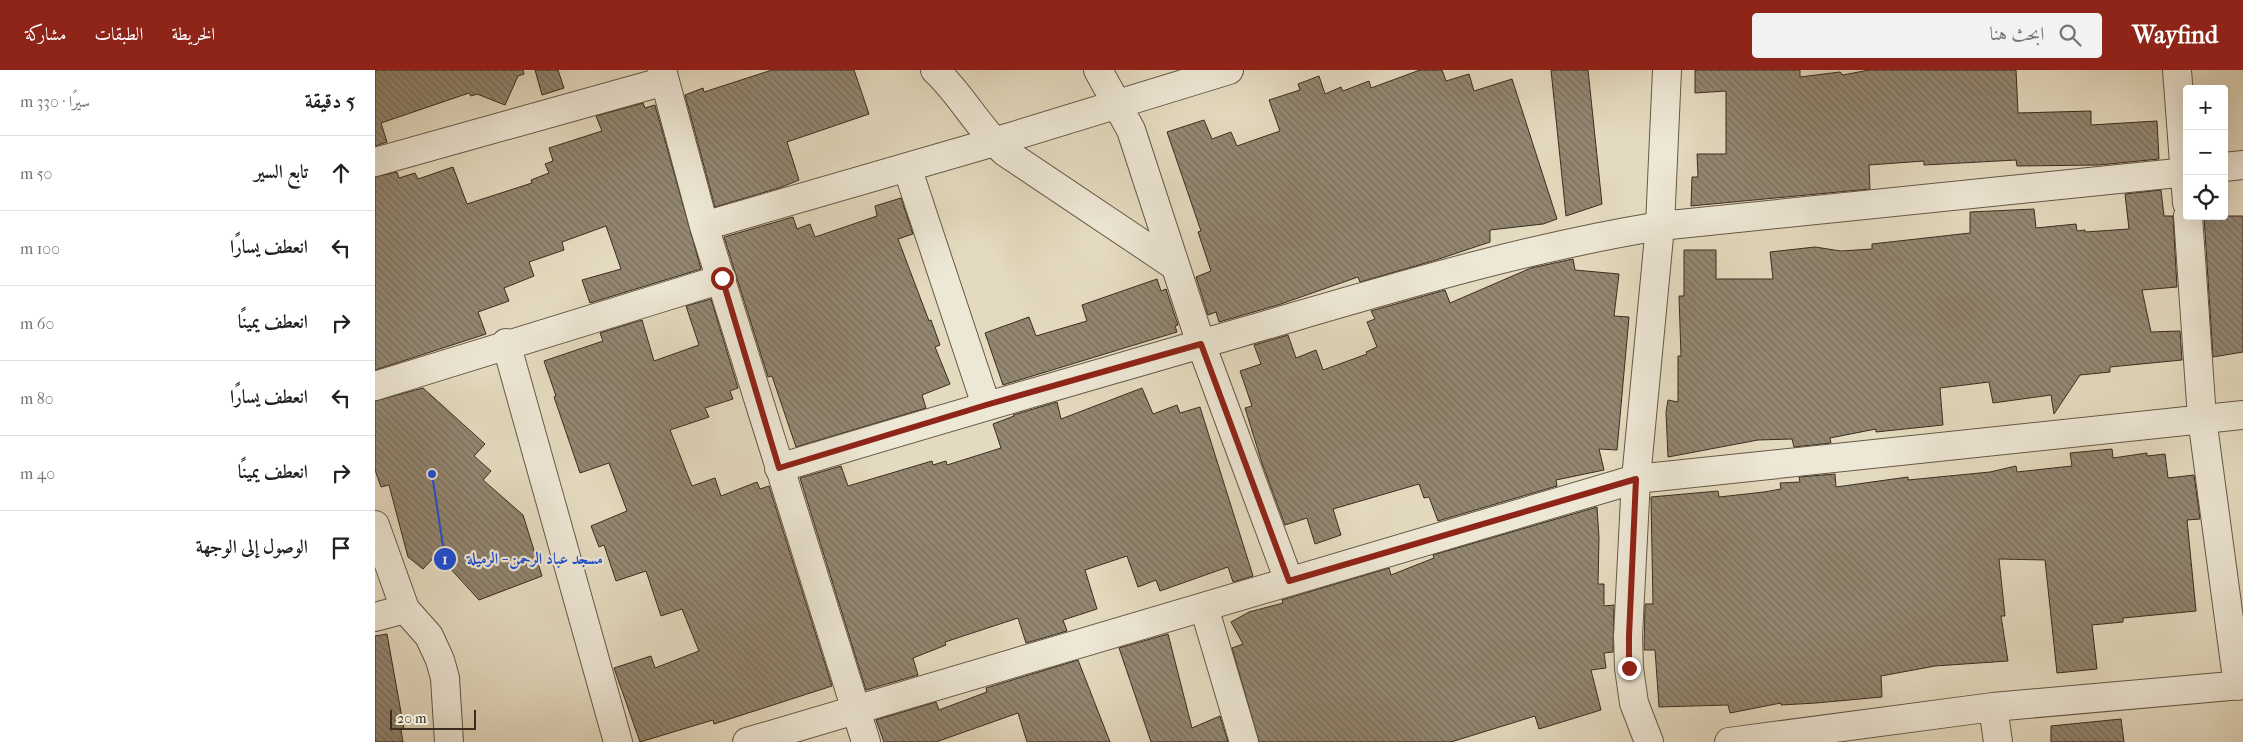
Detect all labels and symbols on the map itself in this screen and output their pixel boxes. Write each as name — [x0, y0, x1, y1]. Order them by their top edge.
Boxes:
route start — [711, 267, 734, 290]
callout: مسجد عباد الرحمن - الرميلة — [432, 543, 613, 574]
text: مسجد عباد الرحمن - الرميلة — [466, 549, 603, 570]
text: 1 — [442, 550, 448, 568]
route end — [1618, 657, 1641, 680]
scale bar — [390, 707, 476, 730]

